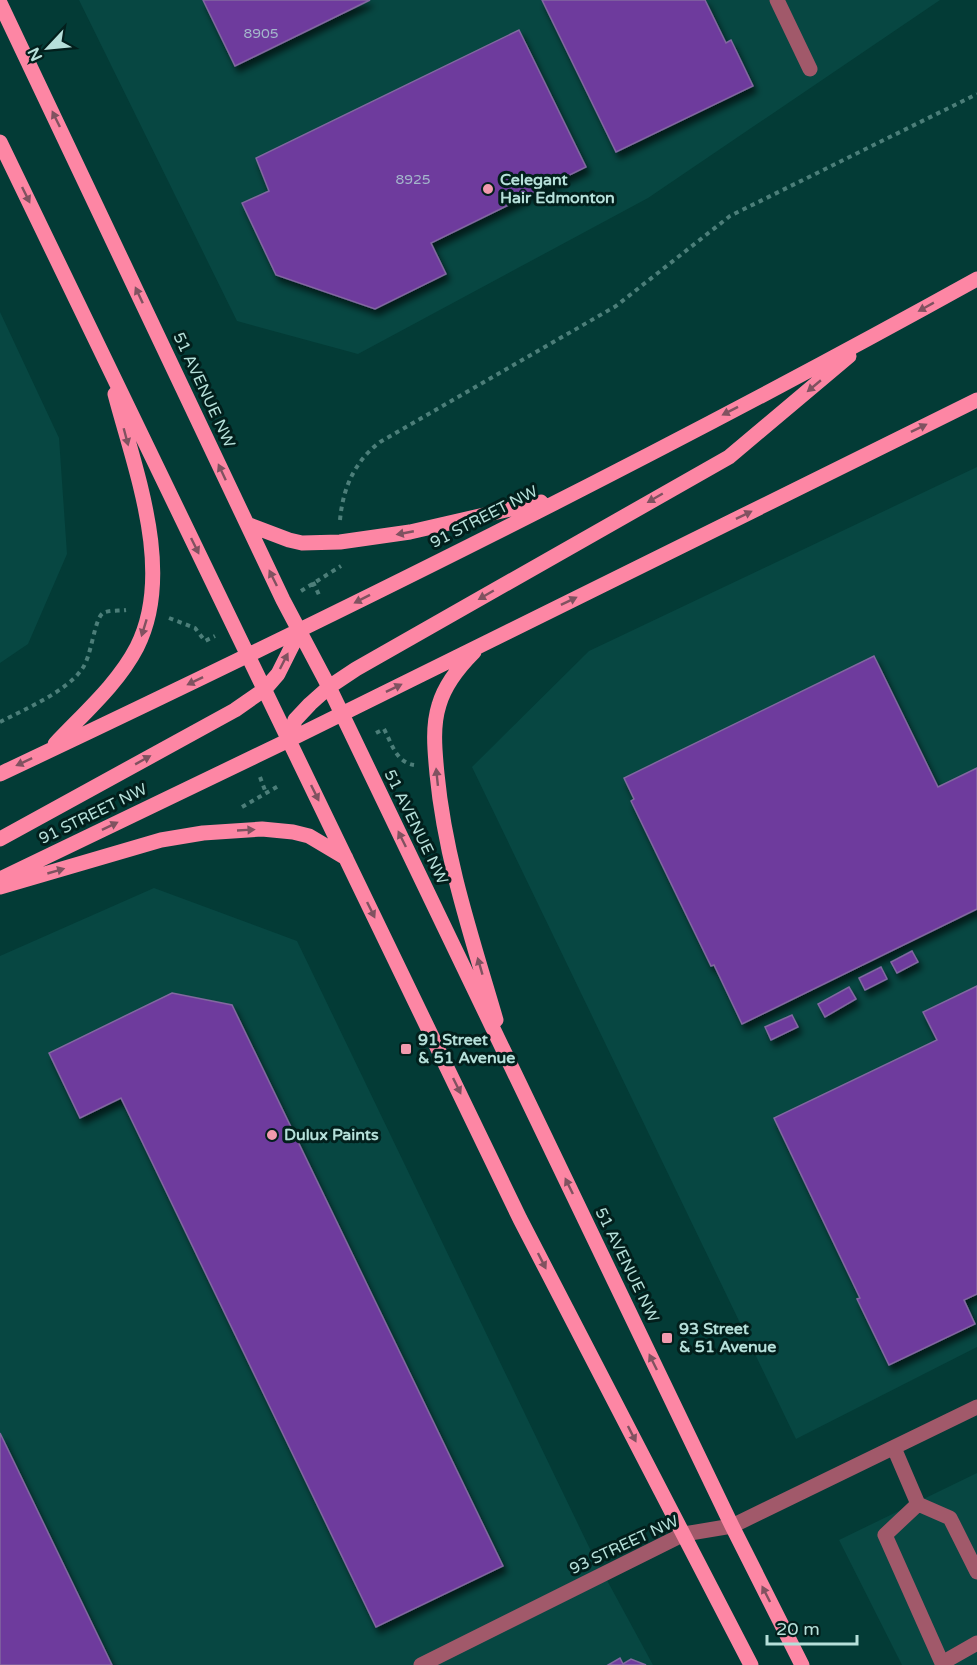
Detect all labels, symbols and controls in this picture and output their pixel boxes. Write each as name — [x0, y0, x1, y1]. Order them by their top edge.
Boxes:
north arrow — [18, 18, 78, 78]
house number: 8905 — [243, 25, 279, 42]
text: N — [24, 44, 47, 64]
one-way arrow — [51, 110, 60, 127]
place label: Celegant Hair Edmonton — [500, 170, 615, 208]
house number: 8925 — [395, 171, 431, 188]
marker: Celegant Hair Edmonton — [481, 182, 495, 196]
one-way arrow — [21, 186, 30, 203]
one-way arrow — [135, 287, 144, 304]
one-way arrow — [917, 302, 934, 312]
street label: 51 AVENUE NW — [168, 329, 240, 451]
one-way arrow — [806, 379, 822, 392]
one-way arrow — [722, 406, 739, 416]
one-way arrow — [910, 424, 928, 434]
one-way arrow — [122, 428, 131, 446]
one-way arrow — [218, 463, 227, 480]
street label: 91 STREET NW — [427, 481, 541, 553]
one-way arrow — [647, 493, 664, 503]
one-way arrow — [736, 510, 753, 519]
one-way arrow — [395, 529, 414, 538]
one-way arrow — [190, 537, 199, 554]
one-way arrow — [268, 570, 278, 587]
one-way arrow — [478, 589, 494, 600]
one-way arrow — [353, 594, 370, 604]
one-way arrow — [561, 597, 578, 606]
one-way arrow — [139, 619, 148, 637]
one-way arrow — [280, 653, 289, 670]
one-way arrow — [186, 676, 203, 686]
one-way arrow — [386, 683, 403, 693]
one-way arrow — [135, 755, 152, 765]
one-way arrow — [16, 758, 33, 767]
street label: 51 AVENUE NW — [380, 766, 452, 888]
one-way arrow — [433, 767, 442, 786]
street label: 91 STREET NW — [36, 779, 150, 849]
one-way arrow — [310, 784, 319, 801]
one-way arrow — [101, 822, 118, 831]
one-way arrow — [237, 825, 256, 834]
one-way arrow — [397, 831, 406, 848]
one-way arrow — [47, 865, 65, 875]
one-way arrow — [367, 902, 376, 919]
one-way arrow — [475, 957, 484, 975]
place label: 91 Street & 51 Avenue — [418, 1030, 515, 1068]
marker: 91 Street & 51 Avenue — [399, 1042, 413, 1056]
one-way arrow — [452, 1077, 462, 1094]
place label: Dulux Paints — [284, 1125, 379, 1145]
marker: Dulux Paints — [265, 1128, 279, 1142]
one-way arrow — [564, 1178, 573, 1195]
street label: 51 AVENUE NW — [591, 1204, 663, 1326]
one-way arrow — [537, 1253, 547, 1270]
place label: 93 Street & 51 Avenue — [679, 1319, 776, 1357]
marker: 93 Street & 51 Avenue — [660, 1331, 674, 1345]
one-way arrow — [649, 1354, 658, 1371]
one-way arrow — [627, 1426, 637, 1443]
street label: 93 STREET NW — [566, 1511, 682, 1579]
one-way arrow — [762, 1585, 772, 1603]
scale bar — [767, 1608, 857, 1646]
text: 20 m — [776, 1618, 820, 1640]

